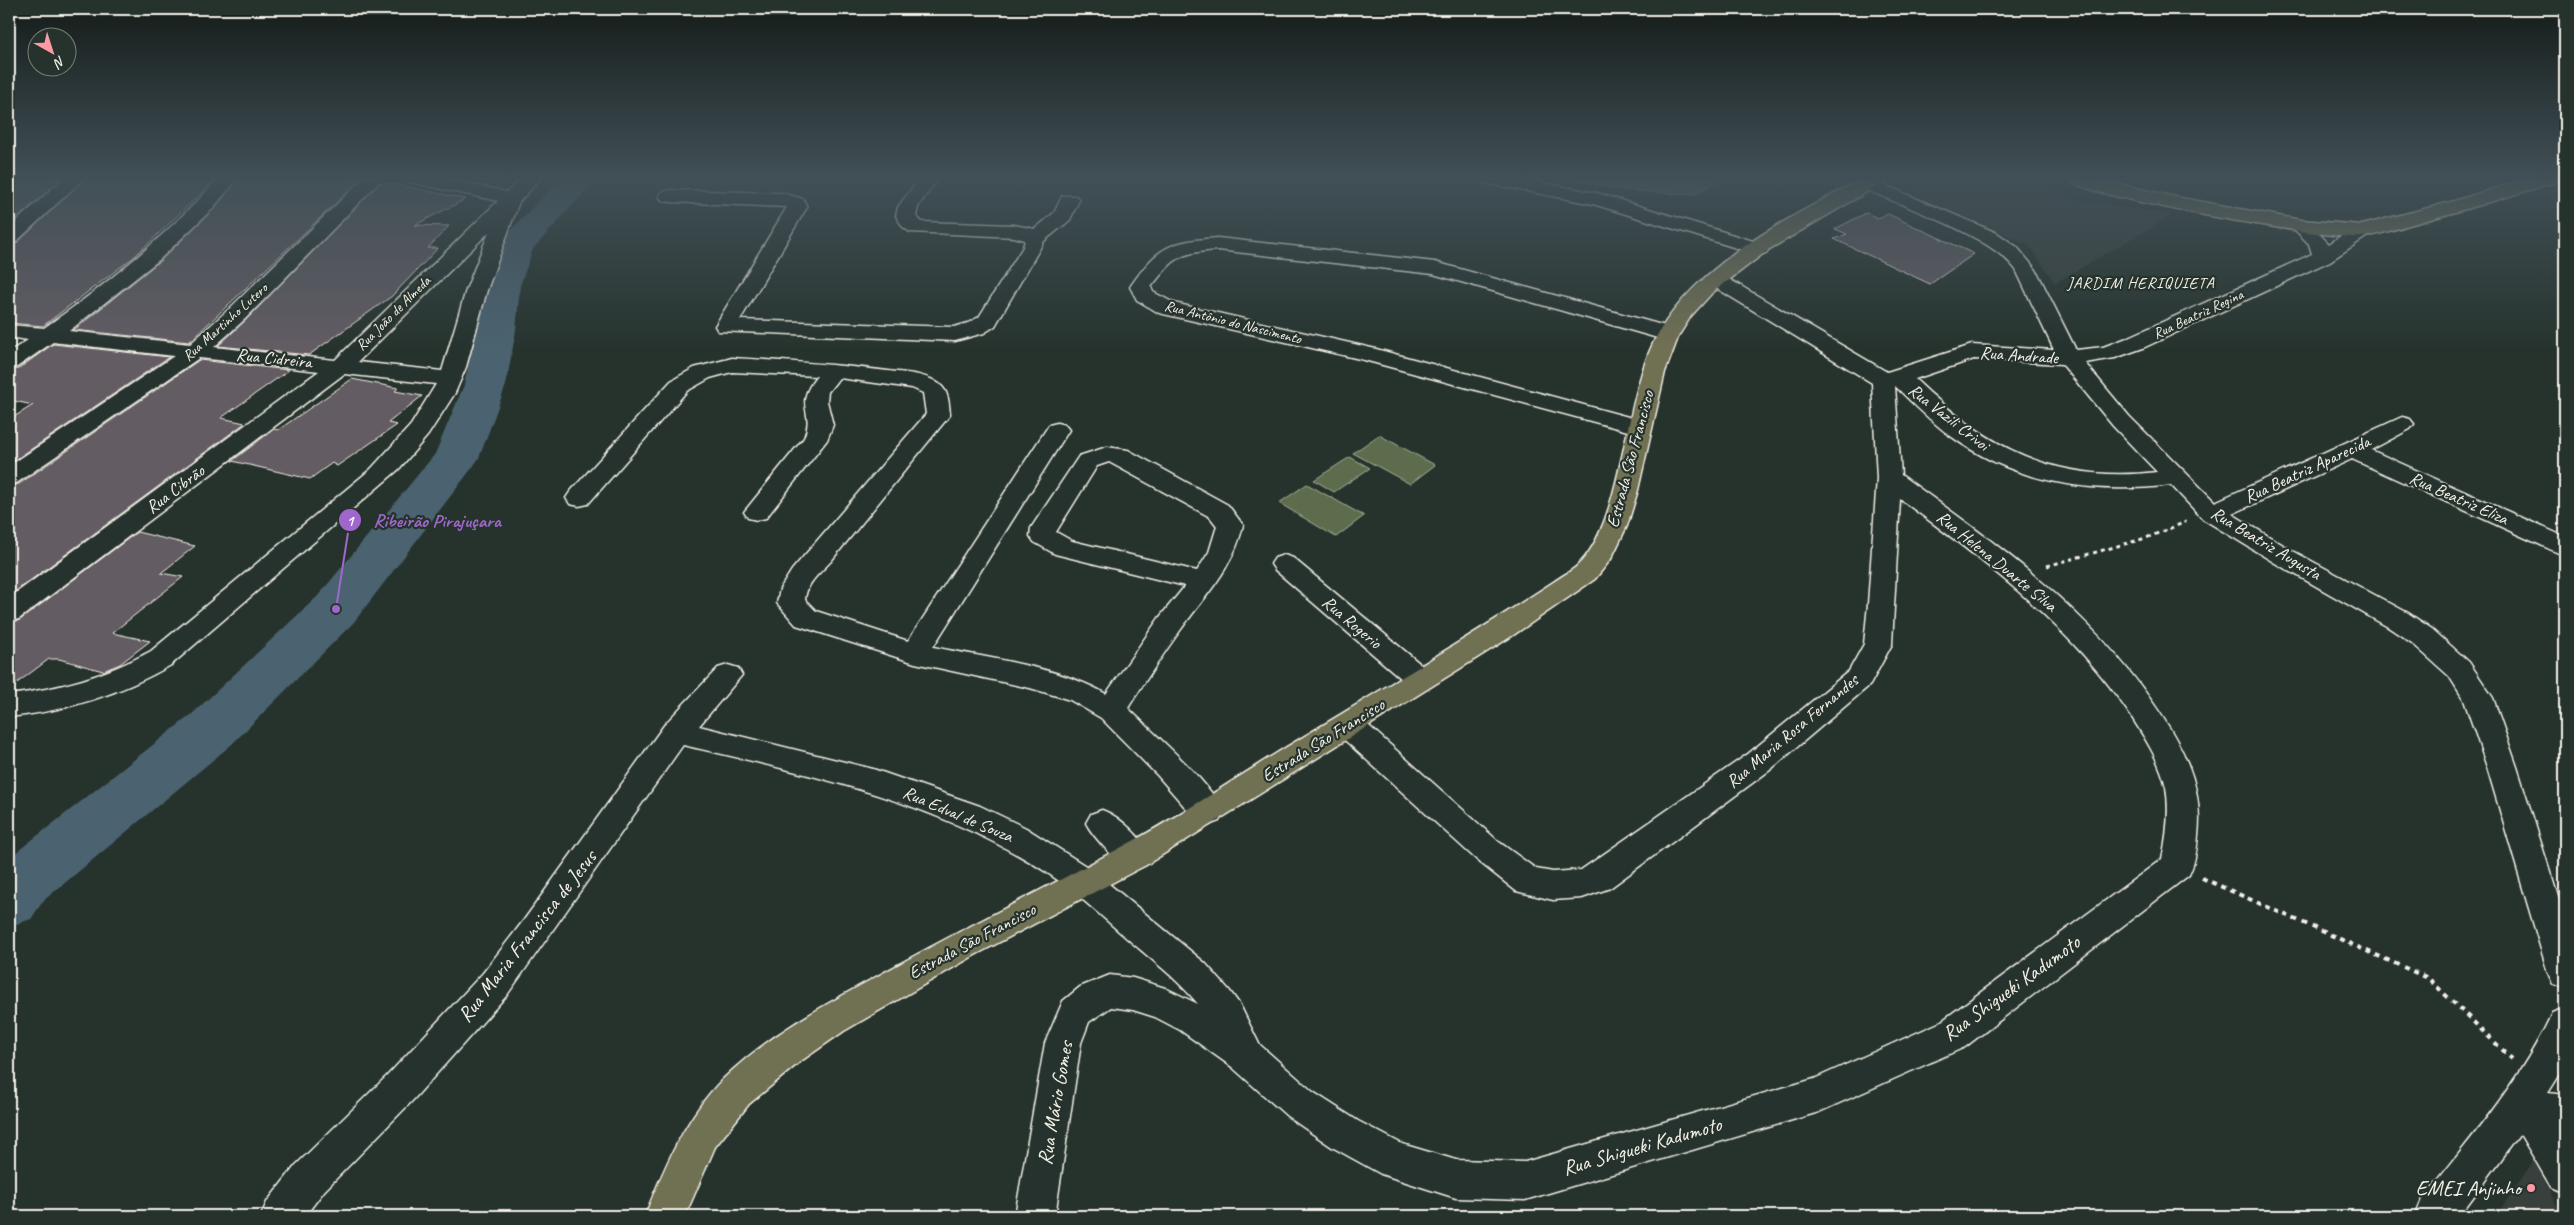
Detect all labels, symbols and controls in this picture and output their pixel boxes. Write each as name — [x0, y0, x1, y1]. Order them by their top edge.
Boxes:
north arrow — [28, 28, 78, 78]
text: N — [49, 52, 69, 73]
street label: Rua João de Almeda — [352, 271, 436, 355]
district label: JARDIM HERIQUIETA — [2066, 273, 2215, 293]
street label: Rua Martinho Lutero — [179, 278, 273, 366]
street label: Rua Beatriz Regina — [2150, 285, 2247, 344]
street label: Rua Antônio do Nascimento — [1162, 296, 1304, 349]
street label: Rua Andrade — [1979, 341, 2060, 369]
street label: Rua Cidreira — [235, 343, 315, 373]
street label: Rua Vazili Crivoi — [1904, 379, 1996, 457]
street label: Estrada São Francisco — [1601, 387, 1659, 530]
street label: Rua Beatriz Aparecida — [2241, 430, 2375, 508]
street label: Rua Cibrão — [141, 459, 210, 518]
street label: Rua Beatriz Eliza — [2406, 466, 2513, 530]
street label: Rua Beatriz Augusta — [2207, 502, 2326, 585]
callout: Ribeirão Pirajuçara — [338, 503, 510, 537]
street label: Rua Helena Duarte Silva — [1932, 506, 2062, 617]
text: Ribeirão Pirajuçara — [373, 509, 502, 533]
text: 1 — [347, 512, 356, 531]
street label: Rua Rogerio — [1318, 591, 1388, 654]
street label: Rua Maria Rosa Fernandes — [1722, 668, 1864, 793]
street label: Estrada São Francisco — [1258, 693, 1390, 787]
street label: Rua Edval de Souza — [900, 781, 1017, 847]
street label: Rua Maria Francisca de Jesus — [452, 843, 603, 1027]
street label: Estrada São Francisco — [905, 898, 1041, 984]
street label: Rua Shigueki Kadumoto — [1937, 928, 2086, 1047]
street label: Rua Mário Gomes — [1031, 1037, 1079, 1167]
street label: Rua Shigueki Kadumoto — [1560, 1110, 1726, 1181]
place label: EMEI Anjinho — [2416, 1175, 2524, 1201]
marker: EMEI Anjinho — [2525, 1182, 2537, 1194]

